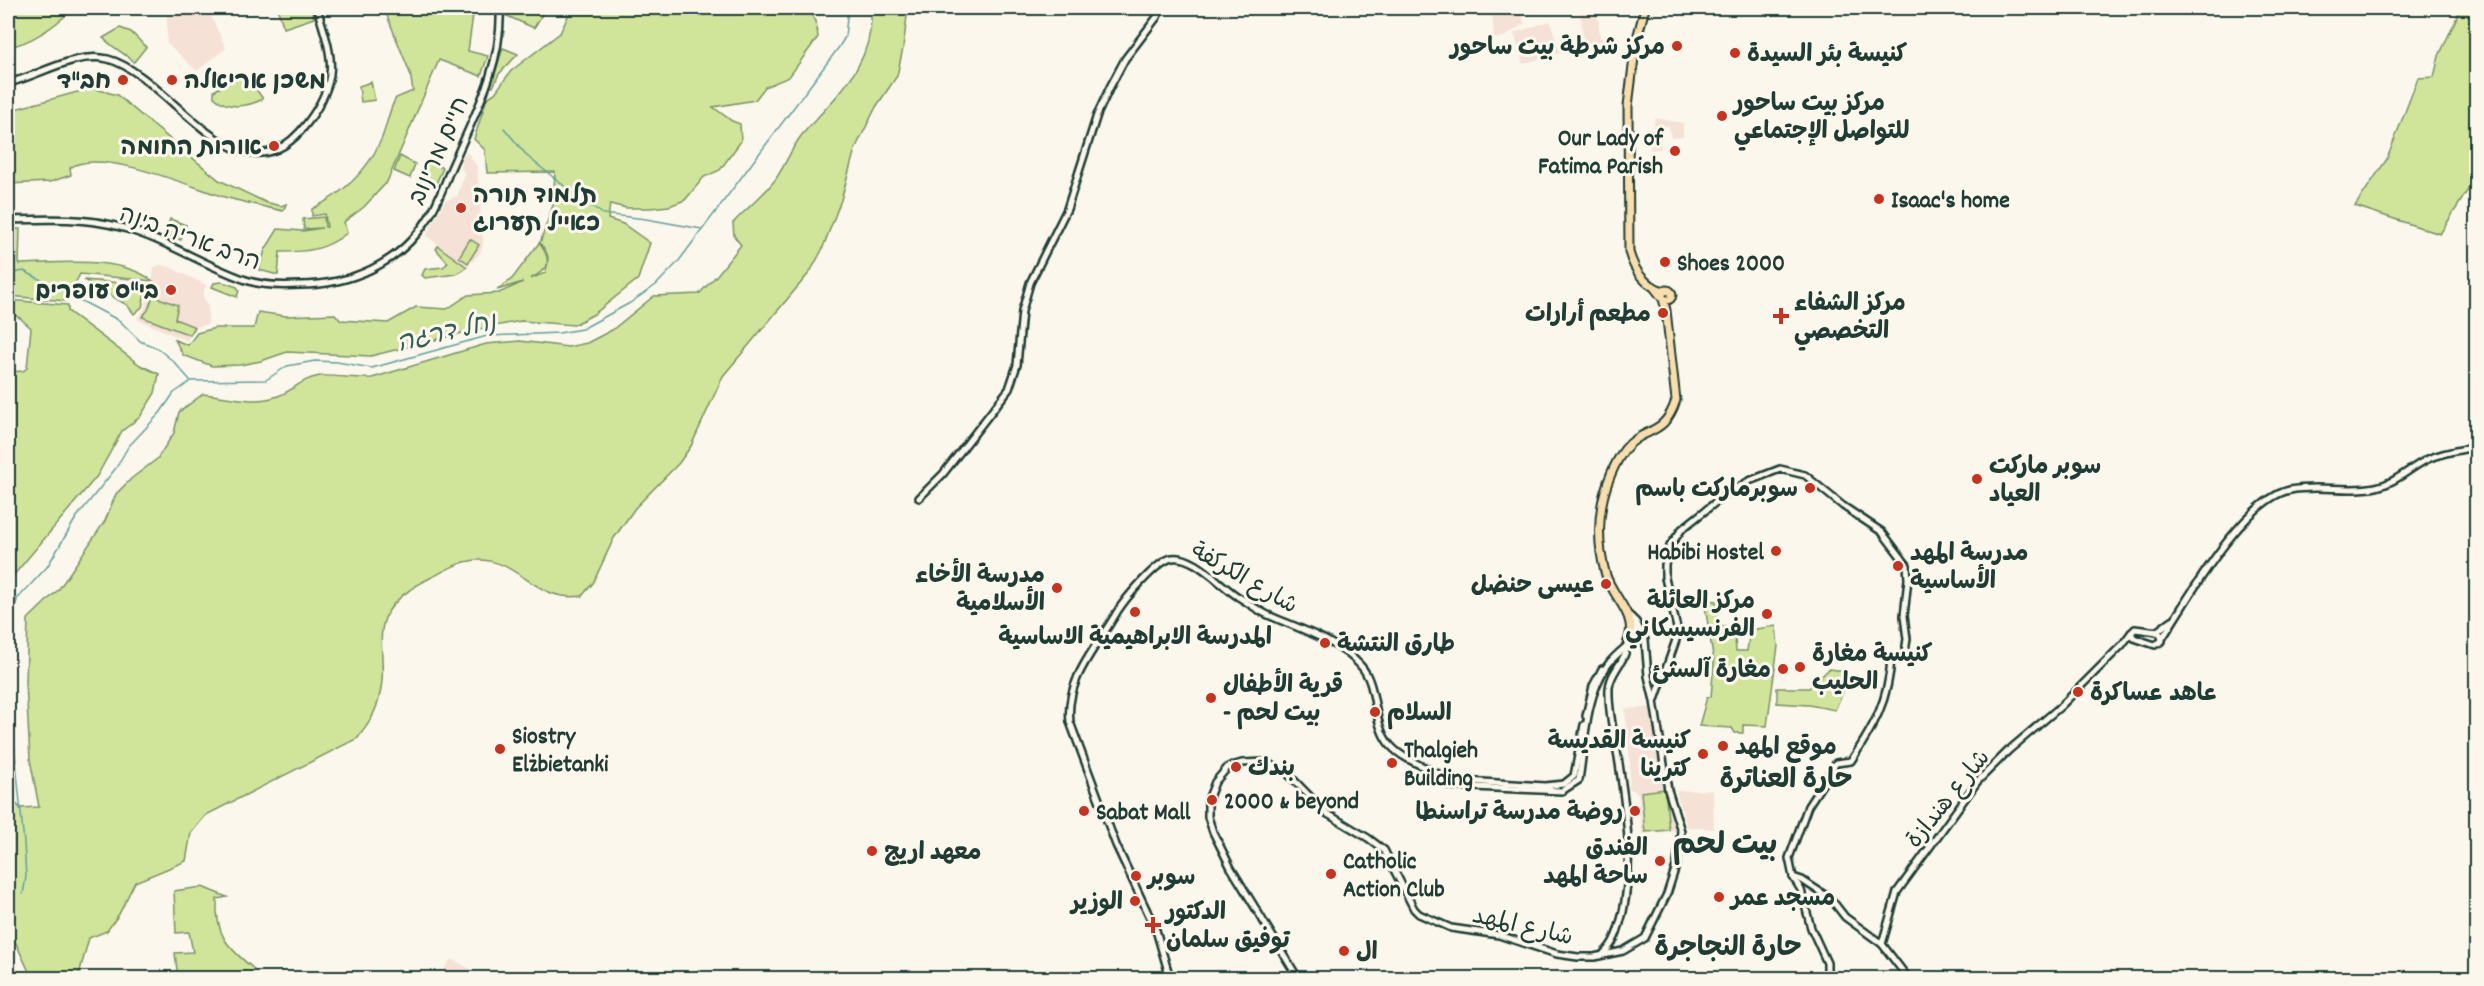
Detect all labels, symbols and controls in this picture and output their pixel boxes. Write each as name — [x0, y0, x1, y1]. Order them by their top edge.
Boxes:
place label: مركز شرطة بيت ساحور — [1448, 32, 1665, 66]
marker: مركز شرطة بيت ساحور — [1670, 39, 1684, 53]
place label: كنيسة بئر السيدة — [1747, 39, 1907, 73]
marker: كنيسة بئر السيدة — [1728, 46, 1742, 60]
place label: חב"ד — [57, 66, 111, 100]
place label: משכן אריאלה — [184, 66, 326, 100]
marker: חב"ד — [116, 73, 130, 87]
marker: משכן אריאלה — [165, 73, 179, 87]
place label: مركز بيت ساحور للتواصل الإجتماعي — [1732, 88, 1909, 151]
street label: חיים מרינוב — [402, 92, 480, 211]
marker: مركز بيت ساحور للتواصل الإجتماعي — [1715, 109, 1729, 123]
place label: Our Lady of Fatima Parish — [1538, 123, 1665, 185]
place label: אורות החומה — [121, 132, 262, 166]
marker: אורות החומה — [267, 139, 281, 153]
marker: Our Lady of Fatima Parish — [1668, 144, 1682, 158]
place label: תלמוד תורה כאייל תערוג — [473, 180, 600, 242]
place label: Isaac's home — [1891, 185, 2010, 219]
marker: Isaac's home — [1872, 192, 1886, 206]
street label: הרב אריה בינה — [113, 198, 265, 281]
marker: תלמוד תורה כאייל תערוג — [454, 201, 468, 215]
place label: Shoes 2000 — [1677, 248, 1785, 282]
marker: Shoes 2000 — [1658, 255, 1672, 269]
place label: בי"ס עופרים — [35, 276, 159, 310]
marker: בי"ס עופרים — [164, 283, 178, 297]
place label: مركز الشفاء التخصصي — [1794, 288, 1906, 351]
place label: مطعم أرارات — [1525, 298, 1651, 333]
water label: נחל דרגה — [393, 305, 501, 364]
marker: مطعم أرارات — [1656, 306, 1670, 320]
marker: مركز الشفاء التخصصي — [1772, 307, 1790, 325]
place label: سوبر ماركت العياد — [1989, 451, 2101, 513]
marker: سوبر ماركت العياد — [1970, 472, 1984, 486]
place label: سوبرماركت باسم — [1635, 474, 1798, 508]
marker: سوبرماركت باسم — [1803, 481, 1817, 495]
street label: شارع الكركفة — [1184, 535, 1303, 624]
place label: Habibi Hostel — [1647, 537, 1764, 571]
place label: مدرسة المهد الأساسية — [1910, 538, 2028, 600]
marker: Habibi Hostel — [1769, 544, 1783, 558]
place label: مدرسة الأخاء الأسلامية — [915, 557, 1045, 622]
marker: مدرسة المهد الأساسية — [1891, 559, 1905, 573]
place label: عيسى حنضل — [1471, 570, 1594, 604]
marker: عيسى حنضل — [1599, 577, 1613, 591]
marker: مدرسة الأخاء الأسلامية — [1050, 581, 1064, 595]
place label: مركز العائلة الفرنسيسكاني — [1625, 586, 1755, 649]
marker: المدرسة الابراهيمية الاساسية — [1128, 605, 1142, 619]
marker: مركز العائلة الفرنسيسكاني — [1760, 607, 1774, 621]
place label: المدرسة الابراهيمية الاساسية — [998, 622, 1272, 656]
place label: طارق النتشة — [1337, 629, 1455, 663]
marker: طارق النتشة — [1318, 636, 1332, 650]
place label: كنيسة مغارة الحليب — [1812, 639, 1933, 701]
place label: مغارة آلسثئ — [1652, 655, 1771, 689]
marker: كنيسة مغارة الحليب — [1793, 660, 1807, 674]
marker: مغارة آلسثئ — [1776, 662, 1790, 676]
place label: قرية الأطفال - بيت لحم — [1223, 667, 1343, 732]
place label: عاهد عساكرة — [2090, 678, 2218, 712]
marker: عاهد عساكرة — [2071, 685, 2085, 699]
marker: قرية الأطفال - بيت لحم — [1204, 691, 1218, 705]
place label: السلام — [1387, 698, 1452, 732]
marker: السلام — [1368, 705, 1382, 719]
place label: Siostry Elżbietanki — [512, 721, 609, 783]
place label: كنيسة القديسة كترينا — [1548, 726, 1691, 788]
place label: موقع المهد — [1735, 732, 1837, 766]
place label: Thalgieh Building — [1404, 735, 1478, 797]
marker: موقع المهد — [1716, 739, 1730, 753]
marker: Siostry Elżbietanki — [493, 742, 507, 756]
street label: شارع هندازة — [1899, 743, 2000, 857]
marker: كنيسة القديسة كترينا — [1696, 747, 1710, 761]
place label: بندك — [1248, 753, 1295, 787]
marker: Thalgieh Building — [1385, 756, 1399, 770]
marker: بندك — [1229, 760, 1243, 774]
district label: حارة العناترة — [1720, 762, 1852, 801]
place label: 2000 & beyond — [1224, 786, 1359, 820]
marker: 2000 & beyond — [1205, 793, 1219, 807]
place label: Sabat Mall — [1096, 797, 1191, 831]
place label: روضة مدرسة تراسنطا — [1416, 797, 1623, 831]
marker: Sabat Mall — [1077, 804, 1091, 818]
marker: روضة مدرسة تراسنطا — [1628, 804, 1642, 818]
district label: بيت لحم — [1673, 826, 1777, 869]
place label: الفندق ساحة المهد — [1543, 833, 1648, 895]
place label: معهد اريج — [884, 837, 981, 871]
marker: معهد اريج — [865, 844, 879, 858]
place label: Catholic Action Club — [1343, 846, 1445, 908]
marker: الفندق ساحة المهد — [1653, 854, 1667, 868]
place label: سوبر — [1146, 862, 1195, 896]
marker: Catholic Action Club — [1324, 867, 1338, 881]
marker: سوبر — [1129, 869, 1143, 883]
place label: مسجد عمر — [1729, 883, 1835, 917]
place label: الوزير — [1069, 887, 1123, 921]
marker: مسجد عمر — [1712, 890, 1726, 904]
marker: الوزير — [1128, 894, 1142, 908]
place label: الدكتور توفيق سلمان — [1164, 897, 1291, 959]
street label: شارع المهد — [1469, 900, 1576, 956]
marker: الدكتور توفيق سلمان — [1144, 916, 1162, 934]
district label: حارة النجاجرة — [1654, 930, 1802, 969]
place label: ال — [1356, 937, 1378, 971]
marker: ال — [1337, 944, 1351, 958]

